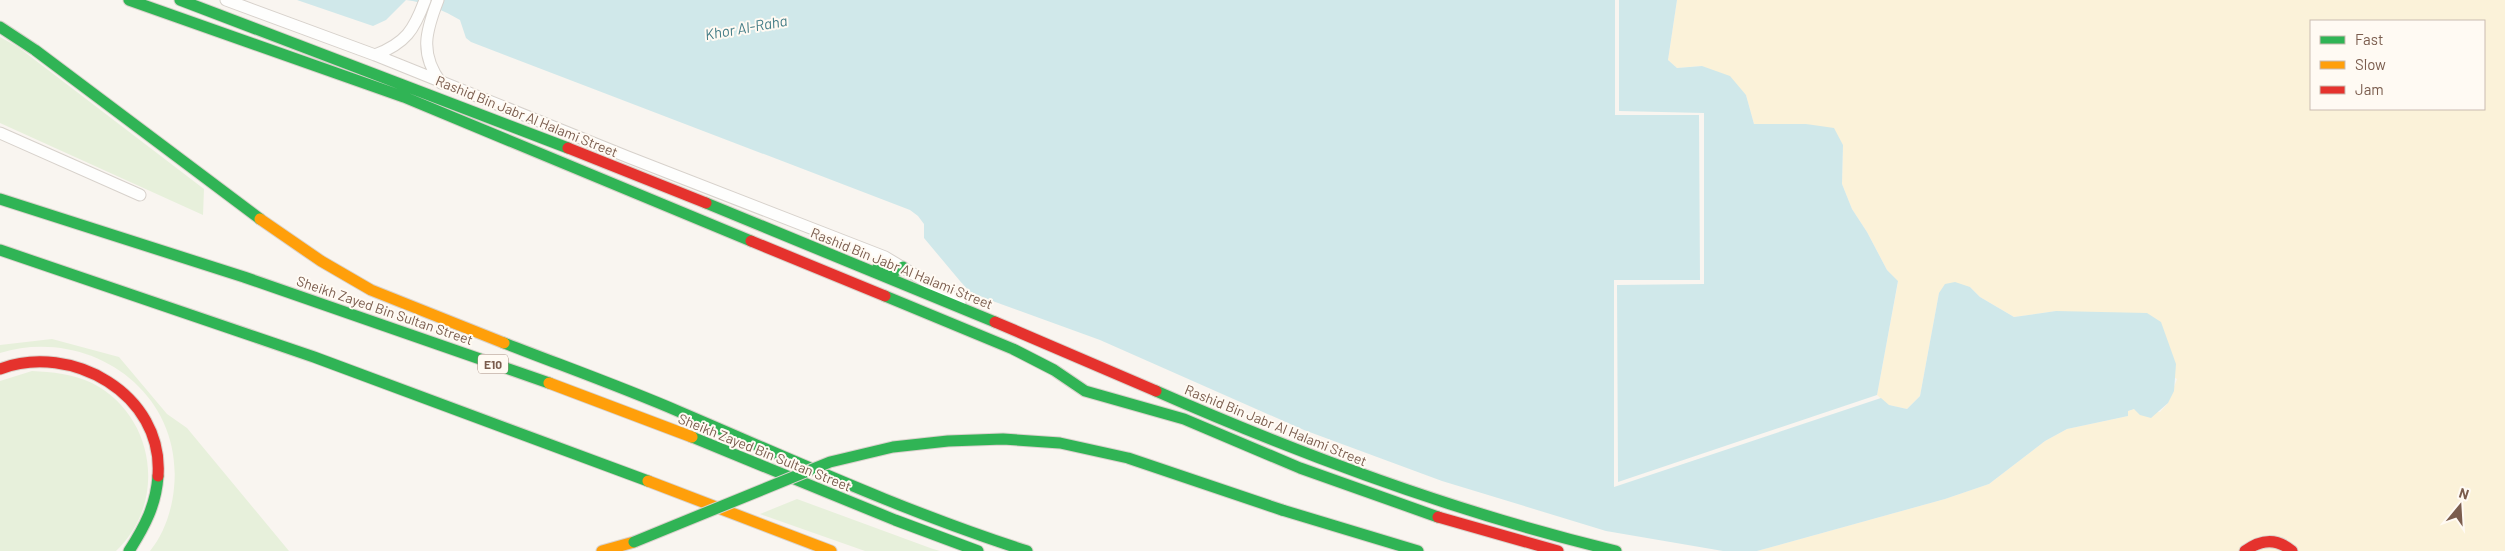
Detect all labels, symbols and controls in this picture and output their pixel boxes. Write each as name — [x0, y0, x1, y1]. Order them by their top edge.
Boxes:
water label: Khor Al-Raha — [703, 11, 789, 43]
legend — [2310, 20, 2485, 110]
text: Fast — [2355, 30, 2383, 48]
text: Slow — [2355, 55, 2386, 73]
street label: Rashid Bin Jabr Al Halami Street — [433, 72, 621, 160]
text: Jam — [2355, 80, 2384, 98]
street label: Rashid Bin Jabr Al Halami Street — [808, 224, 996, 312]
street label: Sheikh Zayed Bin Sultan Street — [295, 272, 475, 348]
road number: E10 — [478, 354, 508, 374]
street label: Rashid Bin Jabr Al Halami Street — [1182, 381, 1370, 469]
street label: Sheikh Zayed Bin Sultan Street — [676, 409, 854, 495]
north arrow — [2435, 481, 2485, 531]
text: N — [2457, 484, 2471, 503]

